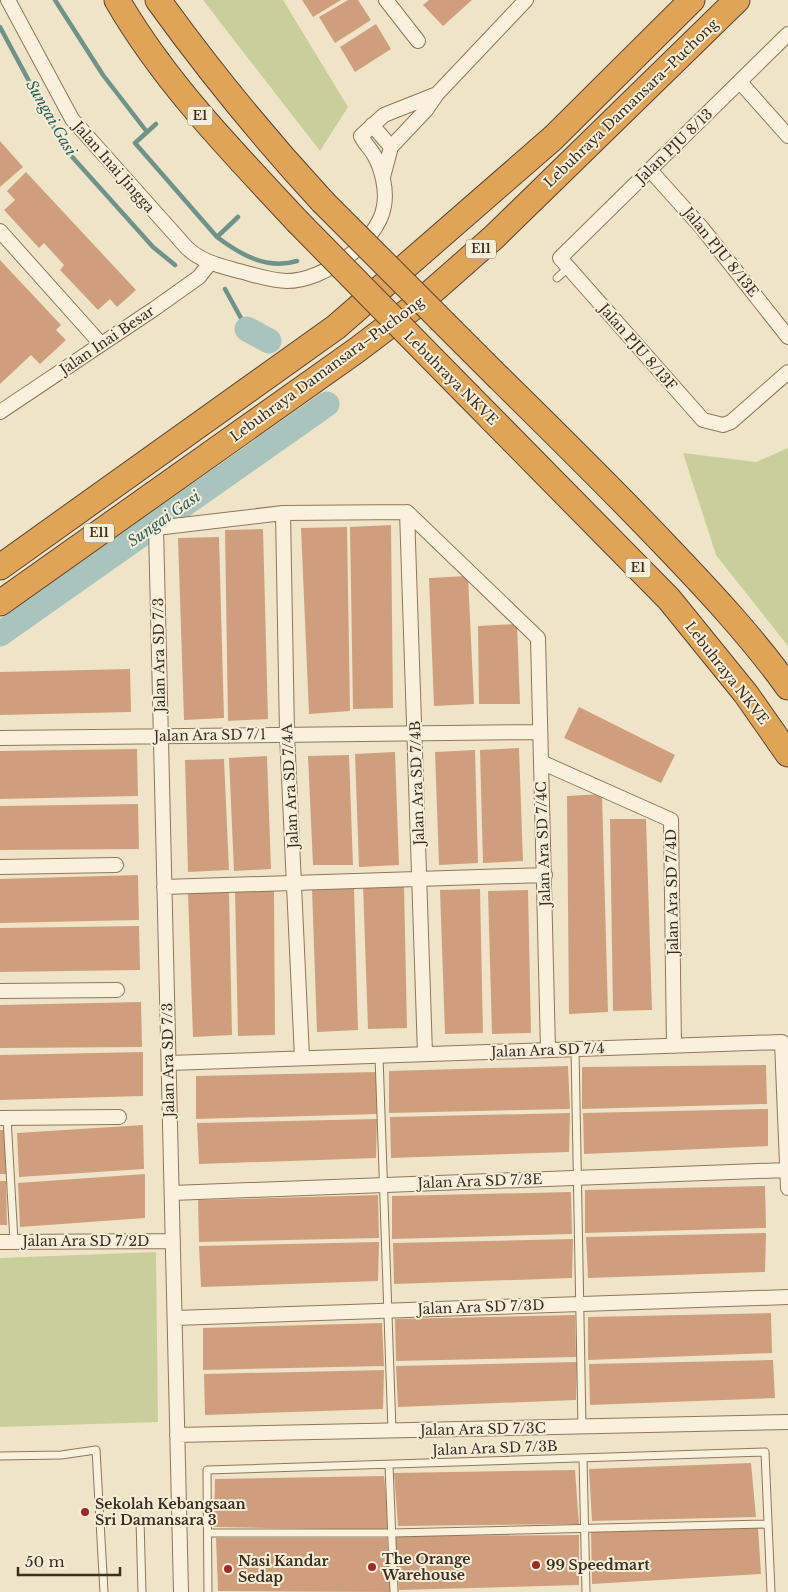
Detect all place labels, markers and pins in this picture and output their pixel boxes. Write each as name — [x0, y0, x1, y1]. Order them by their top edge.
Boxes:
place label: Sekolah Kebangsaan Sri Damansara 3 — [95, 1495, 246, 1529]
marker: Sekolah Kebangsaan Sri Damansara 3 — [79, 1506, 91, 1518]
place label: The Orange Warehouse — [381, 1550, 471, 1584]
place label: Nasi Kandar Sedap — [238, 1552, 328, 1586]
place label: 99 Speedmart — [546, 1556, 650, 1574]
marker: 99 Speedmart — [530, 1559, 542, 1571]
marker: The Orange Warehouse — [366, 1561, 378, 1573]
marker: Nasi Kandar Sedap — [222, 1563, 234, 1575]

